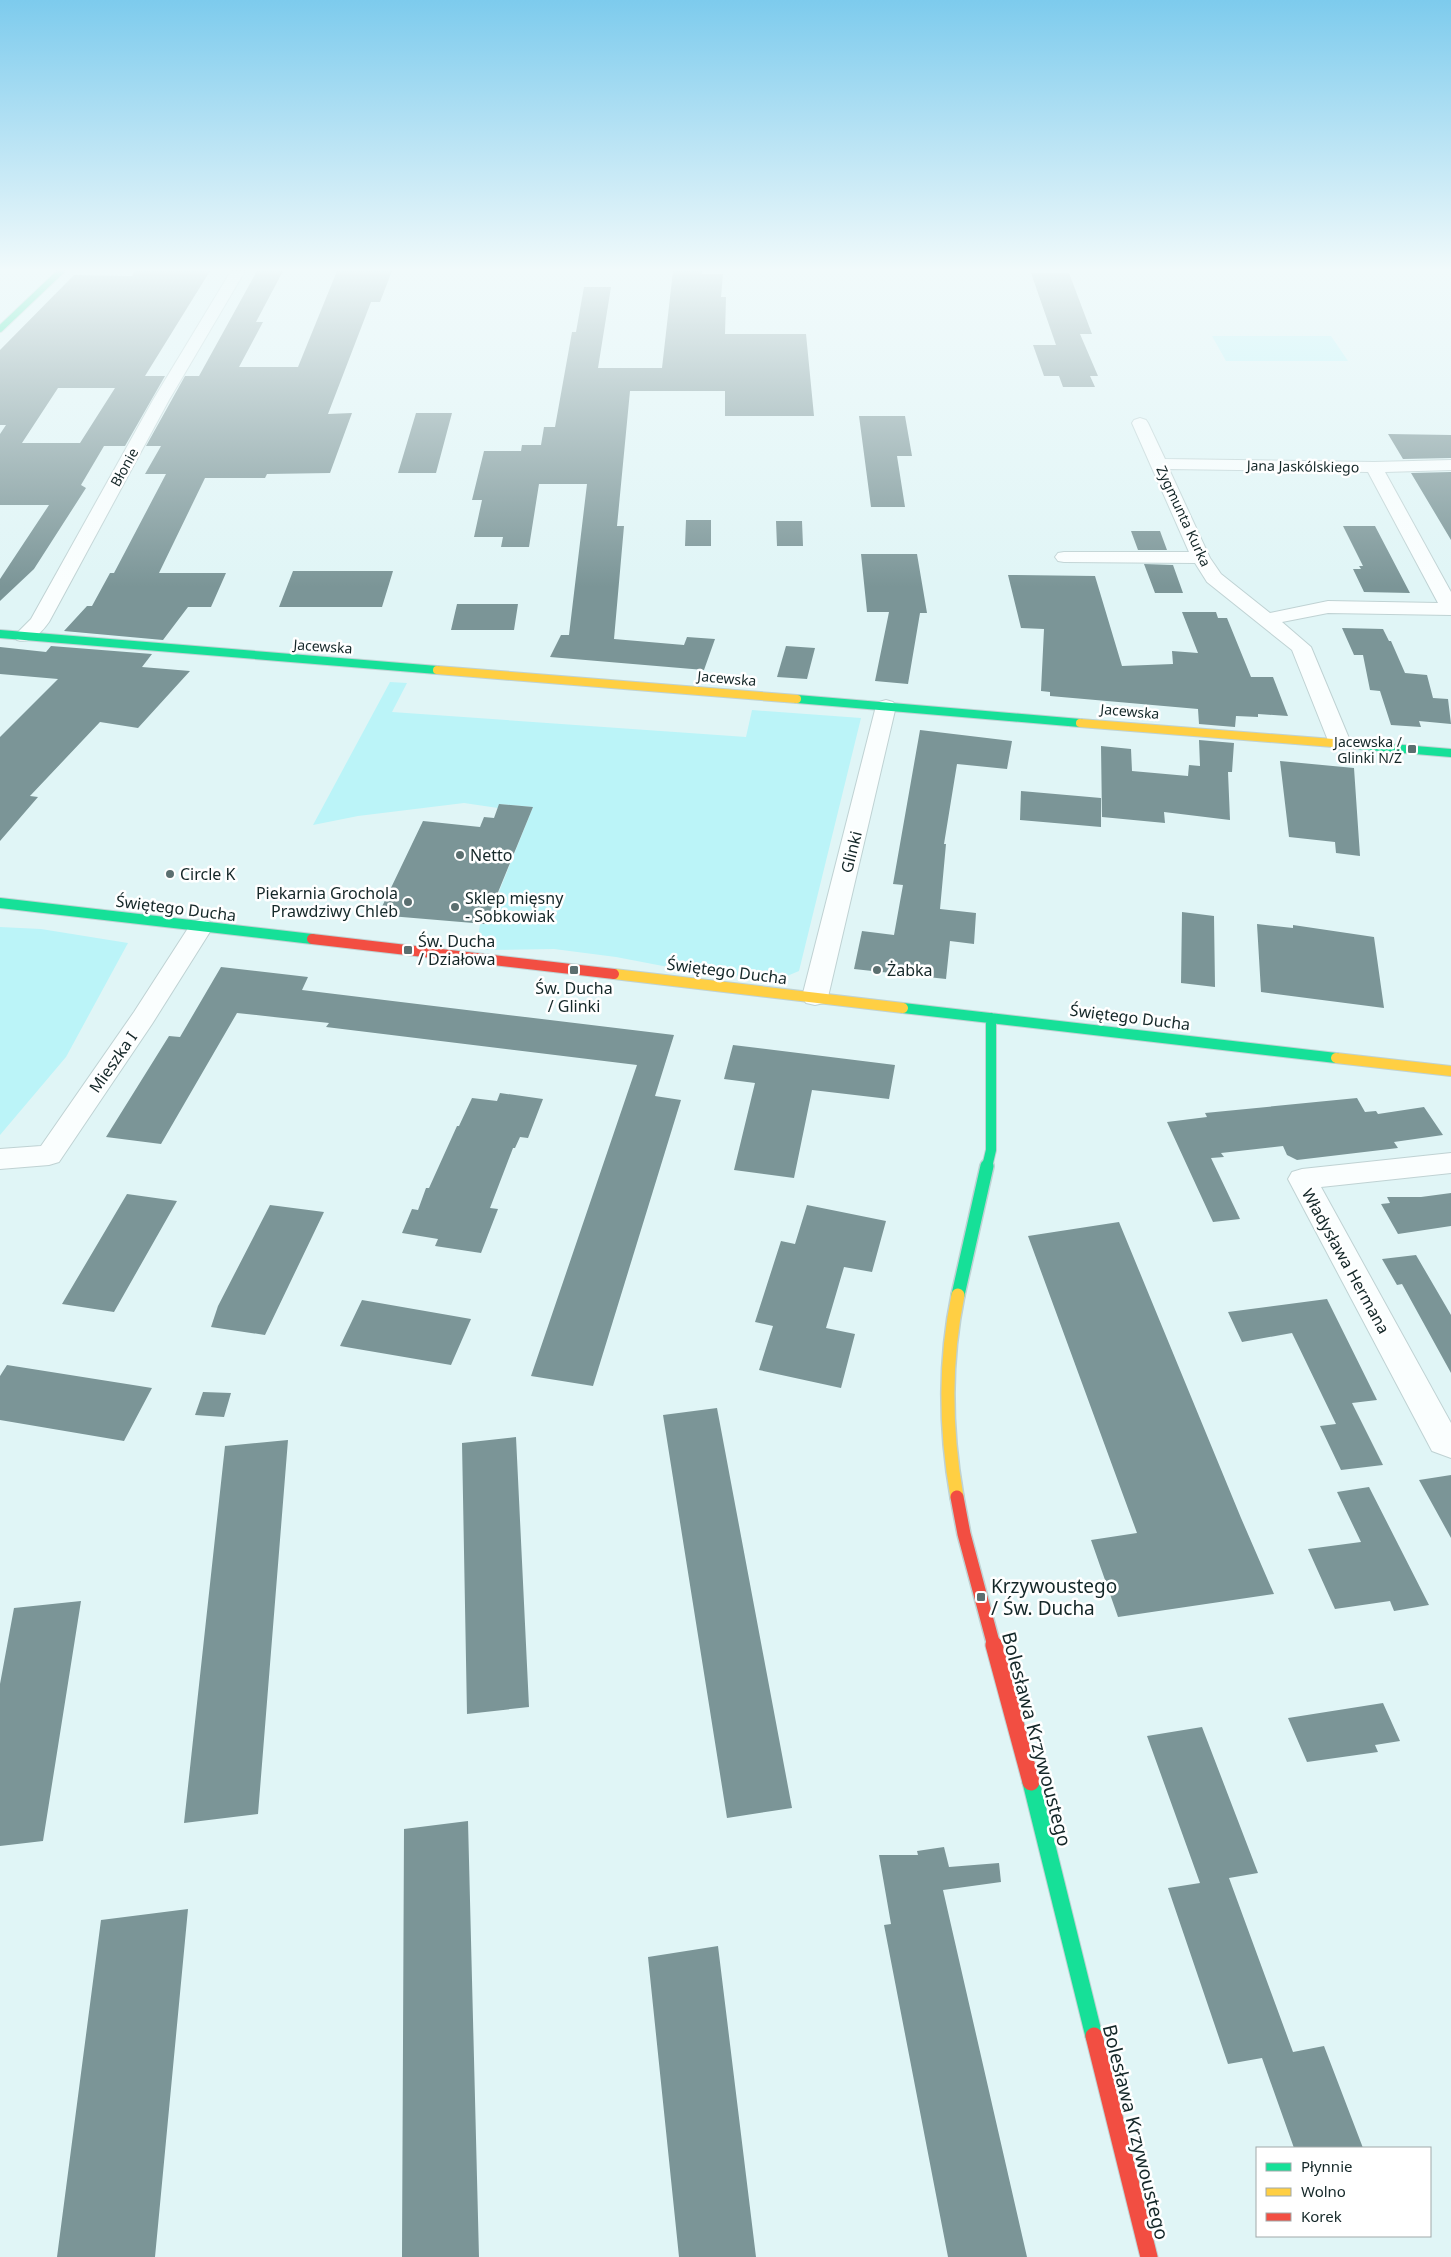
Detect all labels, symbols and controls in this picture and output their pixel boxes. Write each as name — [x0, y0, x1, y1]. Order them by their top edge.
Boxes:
street label: Błonie — [106, 444, 142, 490]
street label: Jana Jaskólskiego — [1245, 455, 1359, 476]
street label: Zygmunta Kurka — [1152, 463, 1216, 569]
street label: Jacewska — [291, 634, 353, 658]
street label: Jacewska — [695, 666, 757, 690]
street label: Jacewska — [1098, 699, 1160, 723]
place label: Jacewska / Glinki N/Ż — [1332, 732, 1403, 767]
marker: Jacewska / Glinki N/Ż — [1406, 743, 1418, 755]
street label: Glinki — [835, 829, 867, 875]
place label: Netto — [470, 844, 512, 866]
marker: Netto — [454, 849, 466, 861]
place label: Circle K — [180, 863, 236, 885]
marker: Circle K — [164, 868, 176, 880]
place label: Piekarnia Grochola Prawdziwy Chleb — [256, 882, 398, 922]
place label: Sklep mięsny - Sobkowiak — [465, 887, 564, 927]
street label: Świętego Ducha — [115, 890, 237, 926]
marker: Piekarnia Grochola Prawdziwy Chleb — [402, 896, 414, 908]
marker: Sklep mięsny - Sobkowiak — [449, 901, 461, 913]
place label: Św. Ducha / Działowa — [418, 930, 495, 970]
marker: Św. Ducha / Działowa — [402, 944, 414, 956]
street label: Świętego Ducha — [666, 953, 788, 989]
place label: Żabka — [887, 959, 933, 981]
marker: Św. Ducha / Glinki — [568, 964, 580, 976]
marker: Żabka — [871, 964, 883, 976]
place label: Św. Ducha / Glinki — [535, 977, 613, 1017]
street label: Świętego Ducha — [1069, 999, 1191, 1035]
street label: Mieszka I — [84, 1027, 142, 1097]
street label: Władysława Hermana — [1297, 1184, 1395, 1338]
place label: Krzywoustego / Św. Ducha — [991, 1573, 1117, 1621]
marker: Krzywoustego / Św. Ducha — [975, 1591, 987, 1603]
street label: Bolesława Krzywoustego — [996, 1629, 1078, 1849]
street label: Bolesława Krzywoustego — [1097, 2022, 1175, 2242]
legend — [1256, 2147, 1431, 2237]
text: Płynnie — [1301, 2156, 1352, 2176]
text: Wolno — [1301, 2181, 1346, 2201]
text: Korek — [1301, 2206, 1342, 2226]

